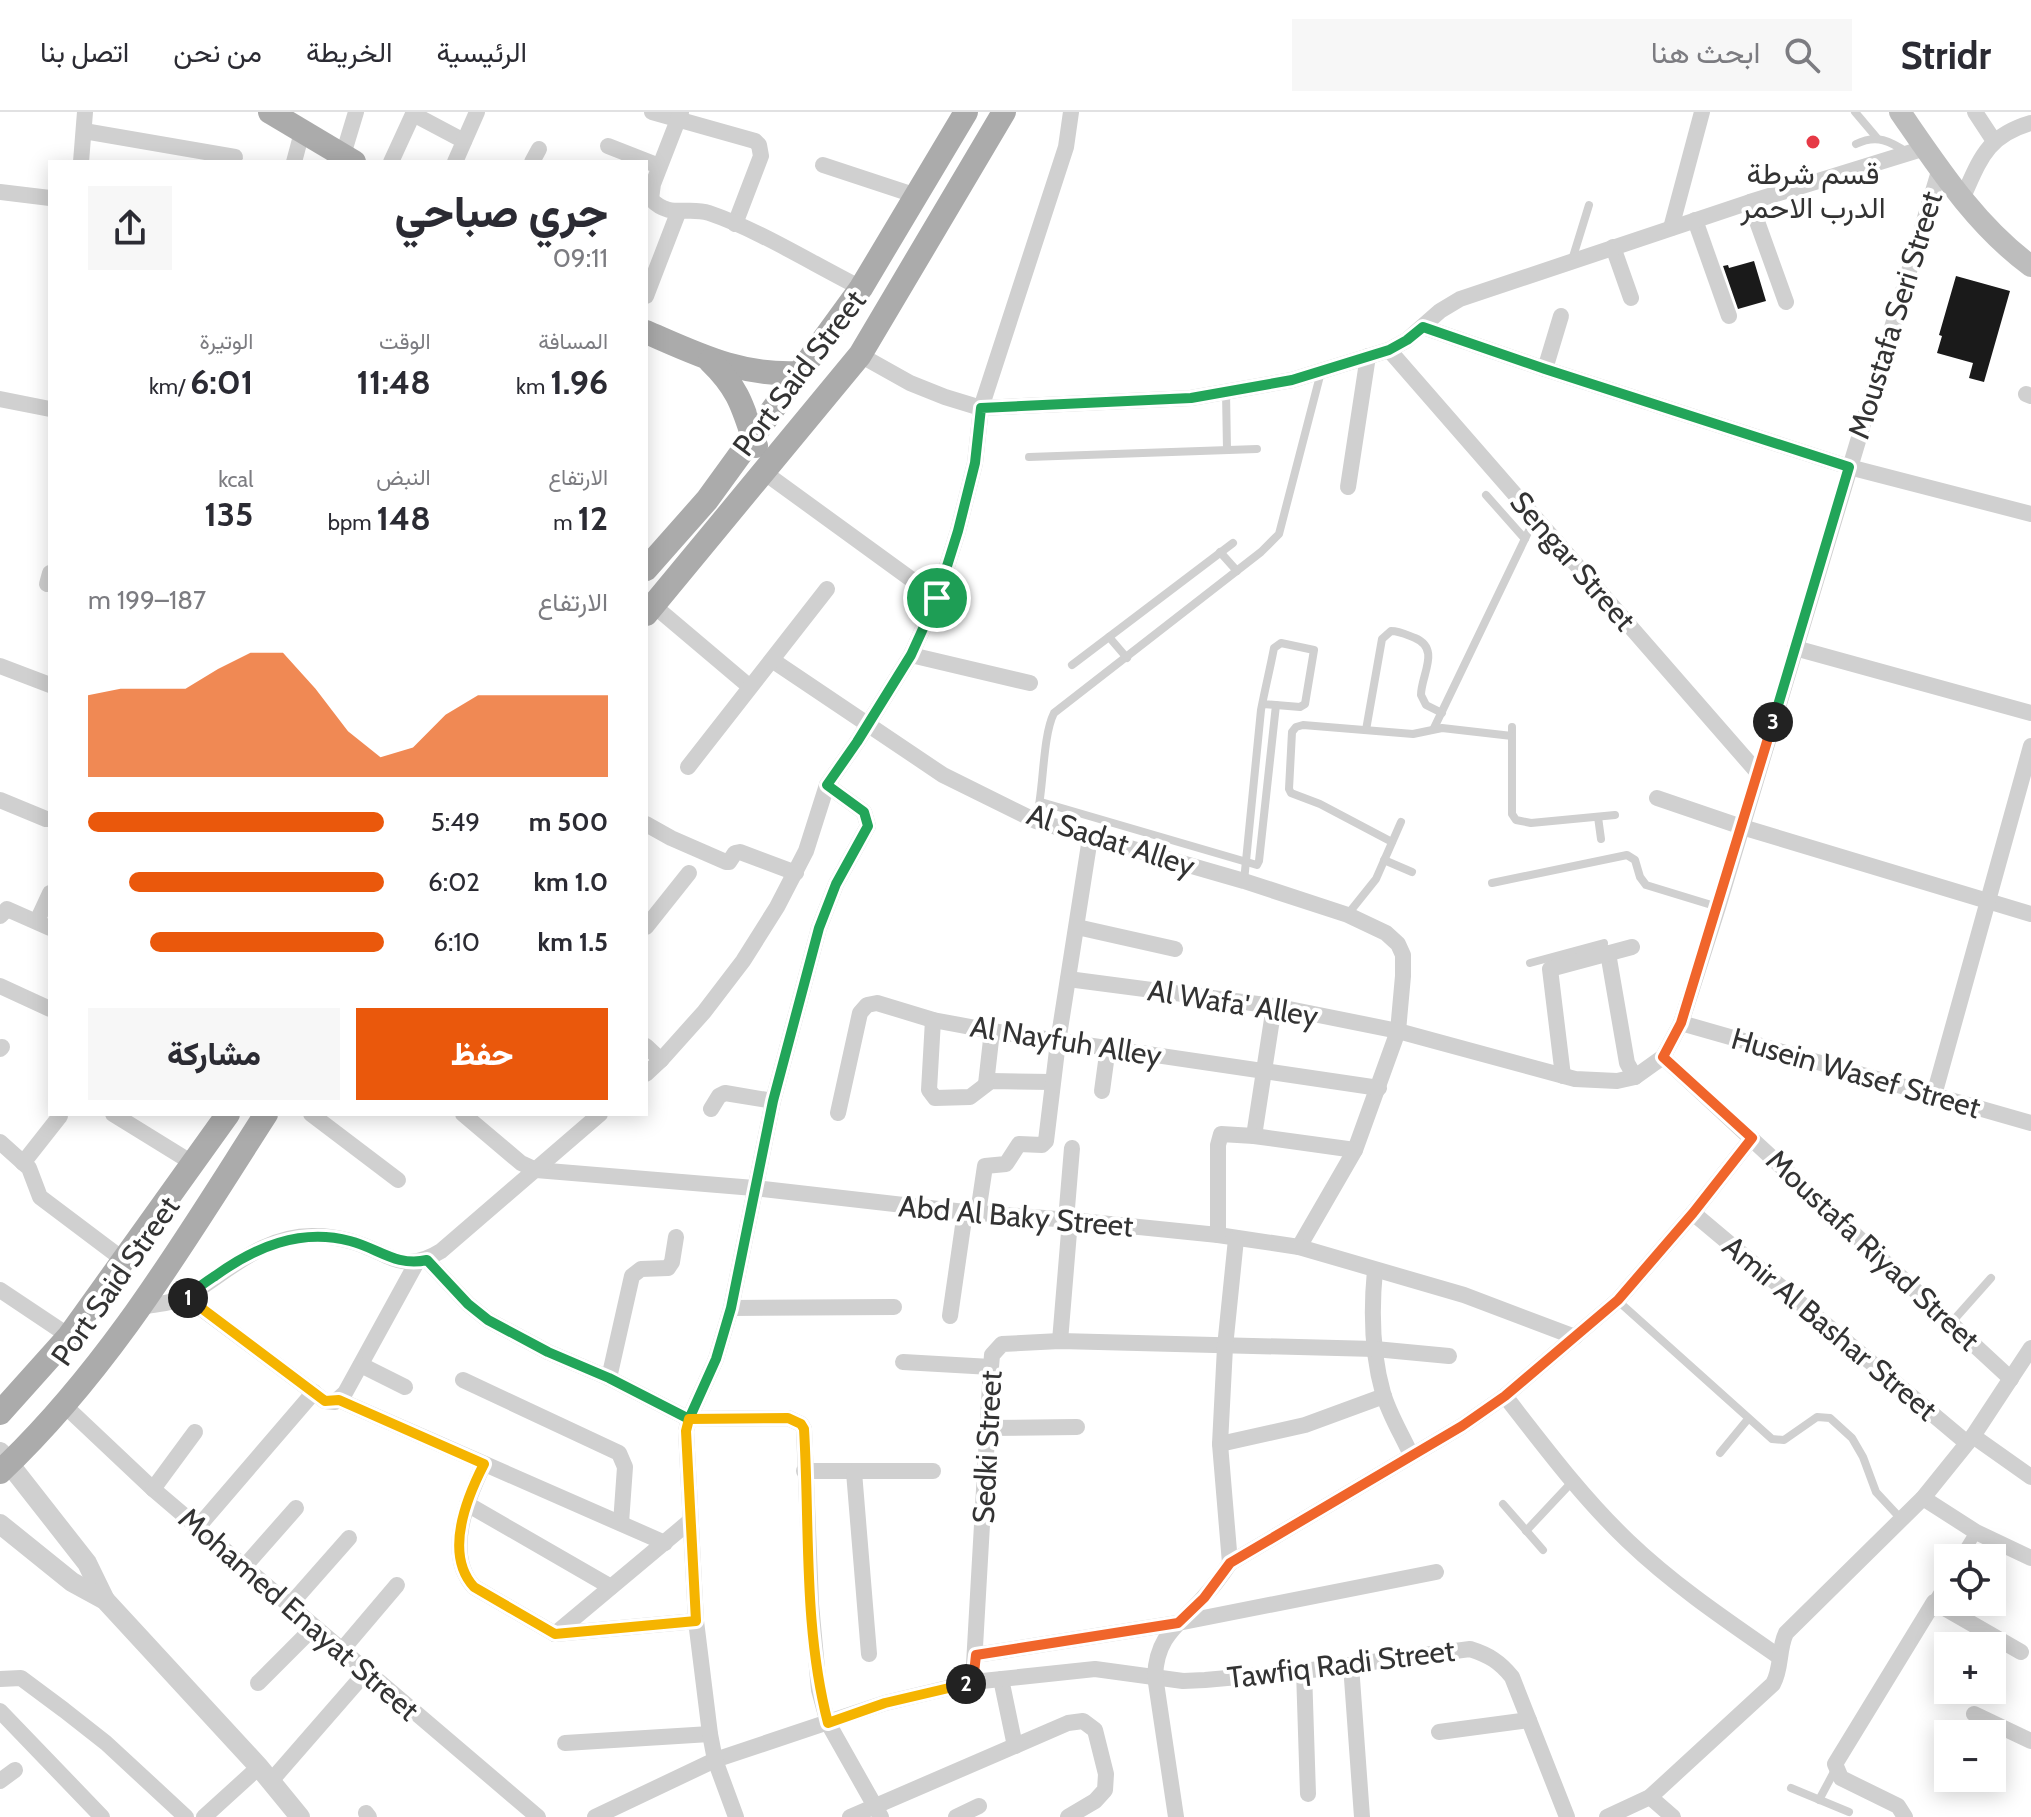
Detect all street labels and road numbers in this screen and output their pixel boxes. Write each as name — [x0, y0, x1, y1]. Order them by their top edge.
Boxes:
street label: Moustafa Seri Street — [1840, 187, 1950, 443]
street label: Port Said Street — [725, 283, 873, 463]
street label: Sengar Street — [1503, 484, 1643, 638]
street label: Al Sadat Alley — [1022, 795, 1200, 885]
street label: Al Wafa' Alley — [1145, 971, 1321, 1035]
street label: Al Nayfuh Alley — [968, 1008, 1164, 1074]
street label: Husein Wasef Street — [1727, 1020, 1985, 1126]
street label: Moustafa Riyad Street — [1759, 1142, 1987, 1358]
street label: Abd Al Baky Street — [897, 1187, 1135, 1245]
street label: Port Said Street — [43, 1189, 187, 1373]
street label: Amir Al Bashar Street — [1715, 1228, 1945, 1428]
street label: Sedki Street — [965, 1370, 1009, 1524]
street label: Mohamed Enayat Street — [171, 1500, 427, 1728]
street label: Tawfiq Radi Street — [1225, 1632, 1457, 1696]

